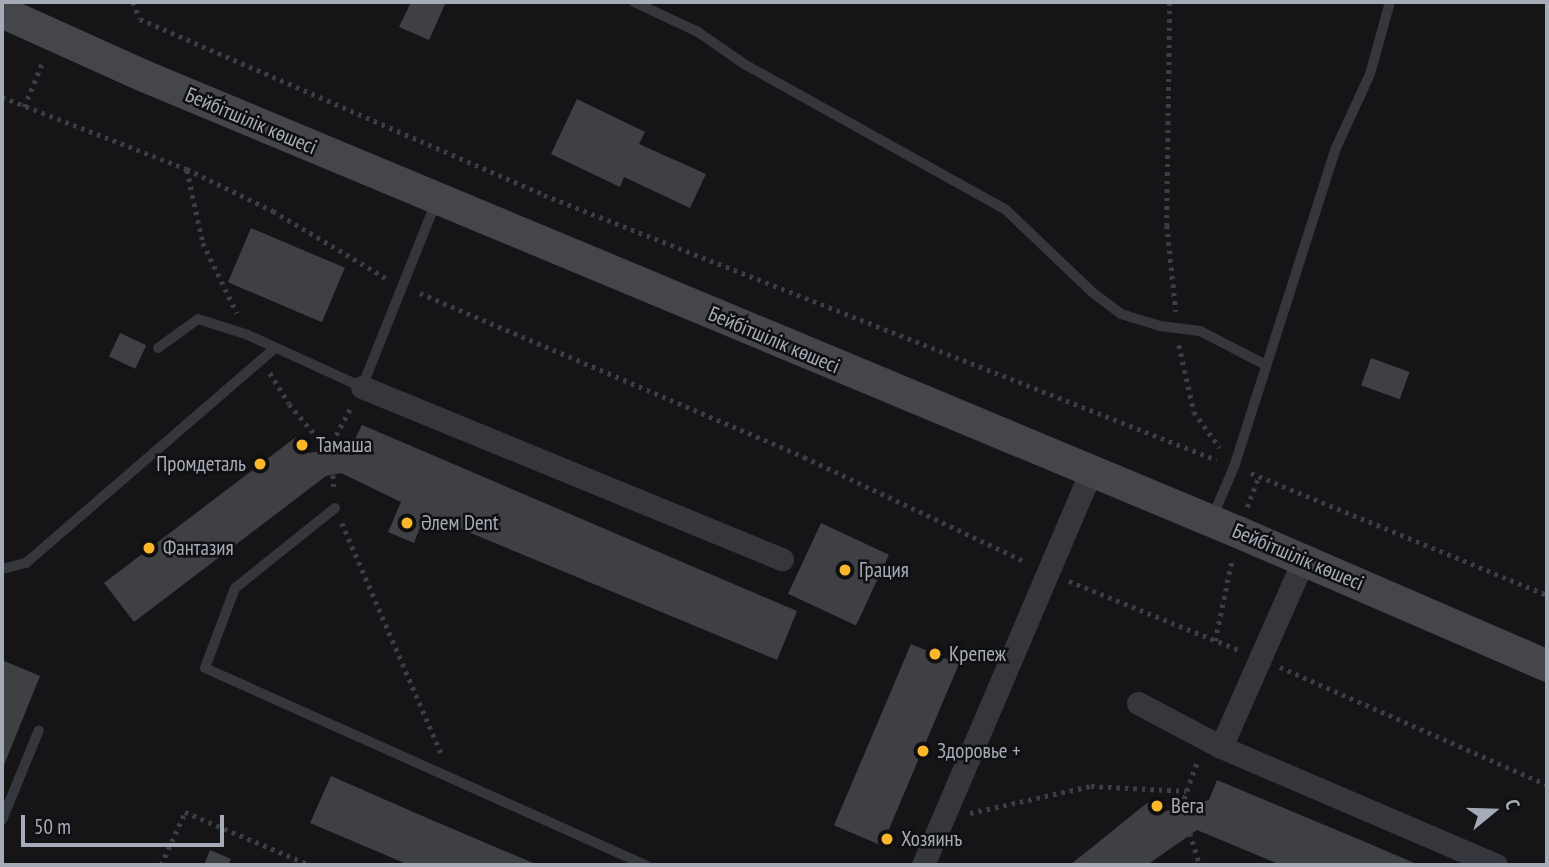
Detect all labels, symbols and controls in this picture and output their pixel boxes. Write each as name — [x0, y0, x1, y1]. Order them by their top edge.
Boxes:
street label: Бейбітшілік көшесі — [181, 82, 321, 160]
street label: Бейбітшілік көшесі — [704, 301, 844, 379]
place label: Тамаша — [316, 432, 372, 458]
marker: Тамаша — [294, 437, 310, 453]
place label: Промдеталь — [156, 451, 246, 477]
marker: Промдеталь — [252, 456, 268, 472]
place label: Әлем Dent — [421, 510, 499, 536]
marker: Әлем Dent — [399, 515, 415, 531]
street label: Бейбітшілік көшесі — [1228, 518, 1368, 596]
place label: Фантазия — [163, 535, 234, 561]
marker: Фантазия — [141, 540, 157, 556]
place label: Грация — [859, 557, 909, 583]
marker: Грация — [837, 562, 853, 578]
place label: Крепеж — [949, 641, 1006, 667]
marker: Крепеж — [927, 646, 943, 662]
place label: Здоровье + — [937, 738, 1021, 764]
marker: Здоровье + — [915, 743, 931, 759]
north arrow — [1458, 776, 1528, 846]
place label: Вега — [1171, 793, 1204, 819]
text: С — [1500, 796, 1526, 812]
marker: Вега — [1149, 798, 1165, 814]
scale bar — [24, 800, 228, 844]
text: 50 m — [34, 813, 71, 840]
place label: Хозяинъ — [901, 826, 962, 852]
marker: Хозяинъ — [879, 831, 895, 847]

